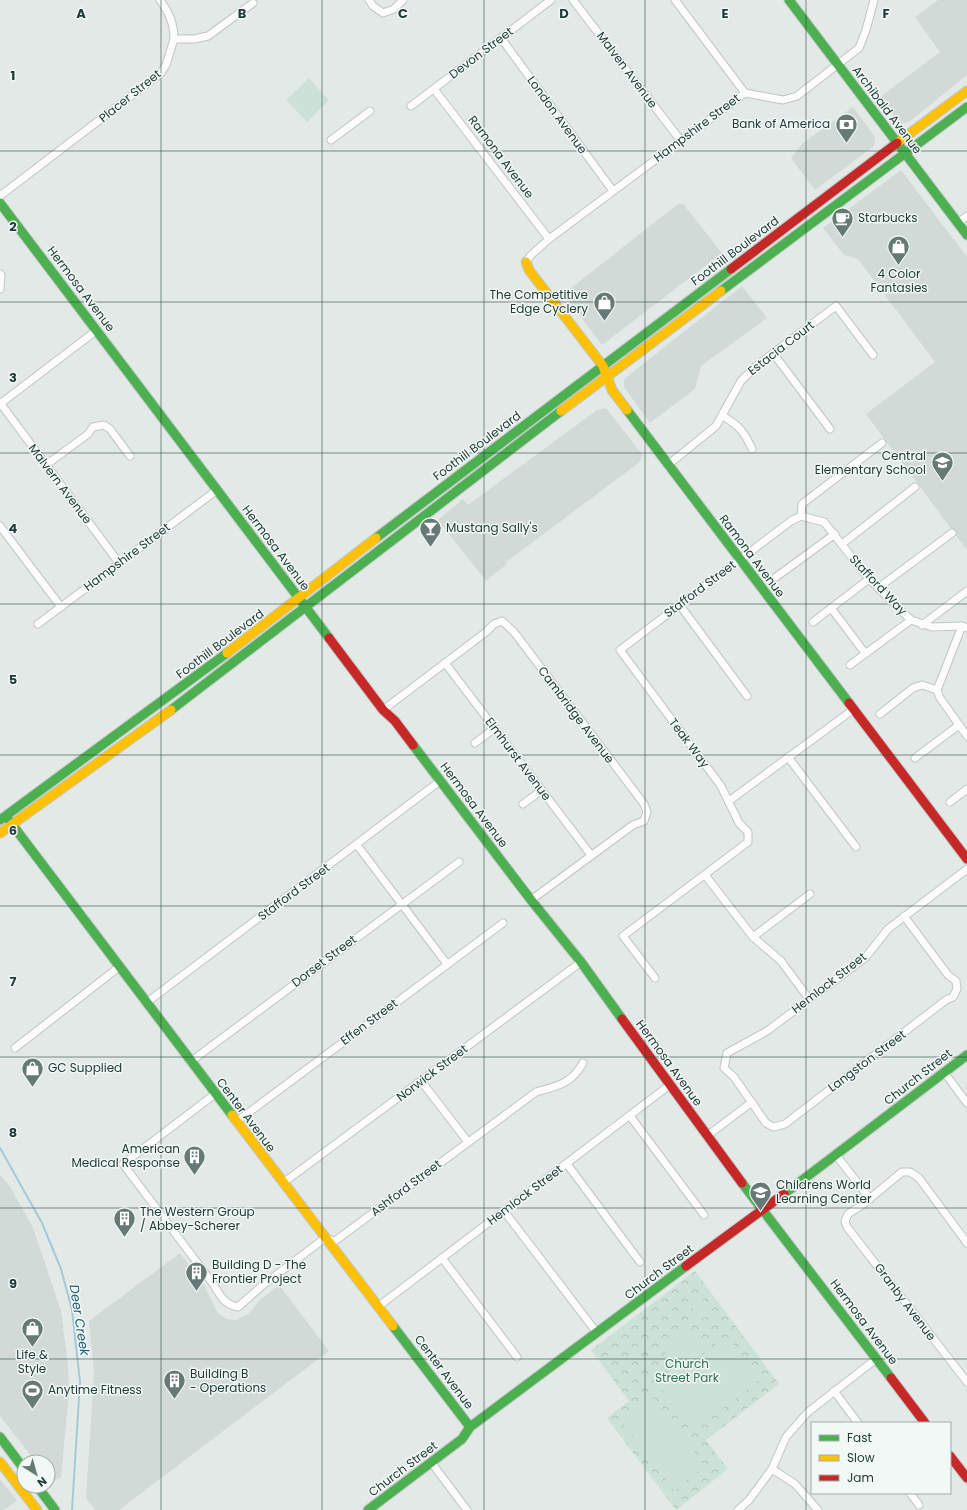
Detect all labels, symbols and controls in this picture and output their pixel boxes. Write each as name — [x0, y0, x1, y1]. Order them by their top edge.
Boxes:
text: A — [76, 4, 86, 23]
text: B — [238, 4, 247, 23]
text: C — [398, 4, 408, 23]
text: D — [559, 4, 569, 23]
text: E — [721, 4, 729, 23]
text: F — [882, 4, 890, 23]
street label: Devon Street — [445, 23, 516, 82]
street label: Malven Avenue — [593, 28, 662, 111]
street label: Archibald Avenue — [849, 62, 926, 157]
street label: Placer Street — [95, 65, 164, 126]
text: 1 — [11, 66, 15, 85]
street label: London Avenue — [523, 72, 591, 157]
street label: Hampshire Street — [650, 90, 743, 166]
bank icon: Bank of America — [833, 111, 859, 144]
street label: Ramona Avenue — [465, 112, 538, 202]
place label: Bank of America — [732, 115, 830, 132]
cafe icon: Starbucks — [830, 205, 856, 238]
place label: Starbucks — [858, 209, 918, 226]
street label: Foothill Boulevard — [687, 212, 782, 289]
text: 2 — [9, 217, 17, 236]
shop icon: 4 Color Fantasies — [886, 234, 912, 267]
street label: Hermosa Avenue — [44, 242, 119, 335]
place label: 4 Color Fantasies — [870, 265, 928, 296]
place label: The Competitive Edge Cyclery — [490, 286, 588, 317]
shop icon: The Competitive Edge Cyclery — [591, 289, 617, 322]
street label: Estacia Court — [744, 316, 817, 379]
text: 3 — [9, 368, 17, 387]
street label: Foothill Boulevard — [429, 407, 524, 484]
street label: Malvern Avenue — [25, 440, 96, 527]
place label: Central Elementary School — [815, 447, 926, 478]
school or university icon: Central Elementary School — [929, 450, 955, 483]
street label: Hermosa Avenue — [239, 501, 314, 594]
street label: Ramona Avenue — [716, 511, 789, 601]
bar icon: Mustang Sally's — [418, 515, 444, 548]
text: 4 — [9, 519, 18, 538]
street label: Hampshire Street — [80, 519, 173, 595]
place label: Mustang Sally's — [446, 519, 538, 536]
street label: Stafford Way — [846, 551, 911, 619]
street label: Stafford Street — [660, 556, 739, 621]
street label: Foothill Boulevard — [172, 605, 267, 682]
street label: Cambridge Avenue — [534, 663, 618, 767]
text: 5 — [9, 670, 17, 689]
street label: Elmhurst Avenue — [481, 714, 555, 804]
street label: Teak Way — [665, 714, 714, 771]
street label: Hermosa Avenue — [437, 758, 512, 851]
text: 6 — [9, 821, 17, 840]
street label: Stafford Street — [254, 859, 333, 924]
street label: Dorset Street — [288, 931, 360, 991]
street label: Hemlock Street — [788, 948, 870, 1017]
text: 7 — [10, 972, 17, 991]
street label: Effen Street — [337, 994, 401, 1049]
street label: Hermosa Avenue — [632, 1016, 707, 1109]
street label: Langston Street — [824, 1026, 909, 1096]
street label: Norwick Street — [393, 1040, 471, 1105]
street label: Church Street — [880, 1045, 955, 1109]
shop icon: GC Supplied — [20, 1055, 46, 1088]
place label: GC Supplied — [48, 1059, 122, 1076]
street label: Center Avenue — [213, 1074, 280, 1155]
text: 8 — [9, 1123, 17, 1142]
place label: American Medical Response — [71, 1140, 180, 1171]
building icon: American Medical Response — [182, 1143, 208, 1176]
street label: Ashford Street — [367, 1155, 445, 1220]
street label: Hemlock Street — [483, 1161, 566, 1229]
place label: Childrens World Learning Center — [776, 1176, 872, 1207]
school or university icon: Childrens World Learning Center — [747, 1179, 773, 1212]
place label: The Western Group / Abbey-Scherer — [140, 1203, 255, 1234]
building icon: The Western Group / Abbey-Scherer — [111, 1206, 137, 1239]
street label: Church Street — [621, 1240, 697, 1303]
place label: Building D - The Frontier Project — [212, 1256, 306, 1287]
building icon: Building D - The Frontier Project — [183, 1259, 209, 1292]
street label: Granby Avenue — [871, 1260, 940, 1344]
text: 9 — [9, 1274, 17, 1293]
street label: Hermosa Avenue — [827, 1275, 902, 1368]
water label: Deer Creek — [65, 1283, 95, 1358]
shop icon: Life & Style — [19, 1315, 45, 1348]
street label: Center Avenue — [411, 1331, 478, 1412]
place label: Life & Style — [16, 1346, 48, 1377]
park label: Church Street Park — [655, 1355, 720, 1386]
place label: Building B - Operations — [190, 1365, 266, 1396]
building icon: Building B - Operations — [162, 1368, 188, 1401]
sports icon: Anytime Fitness — [19, 1377, 45, 1410]
place label: Anytime Fitness — [48, 1381, 142, 1398]
legend — [811, 1422, 951, 1494]
text: Fast — [847, 1429, 872, 1446]
street label: Church Street — [365, 1437, 441, 1500]
text: Slow — [847, 1449, 875, 1466]
north arrow — [16, 1454, 56, 1494]
text: Jam — [847, 1469, 874, 1486]
text: N — [34, 1473, 50, 1491]

